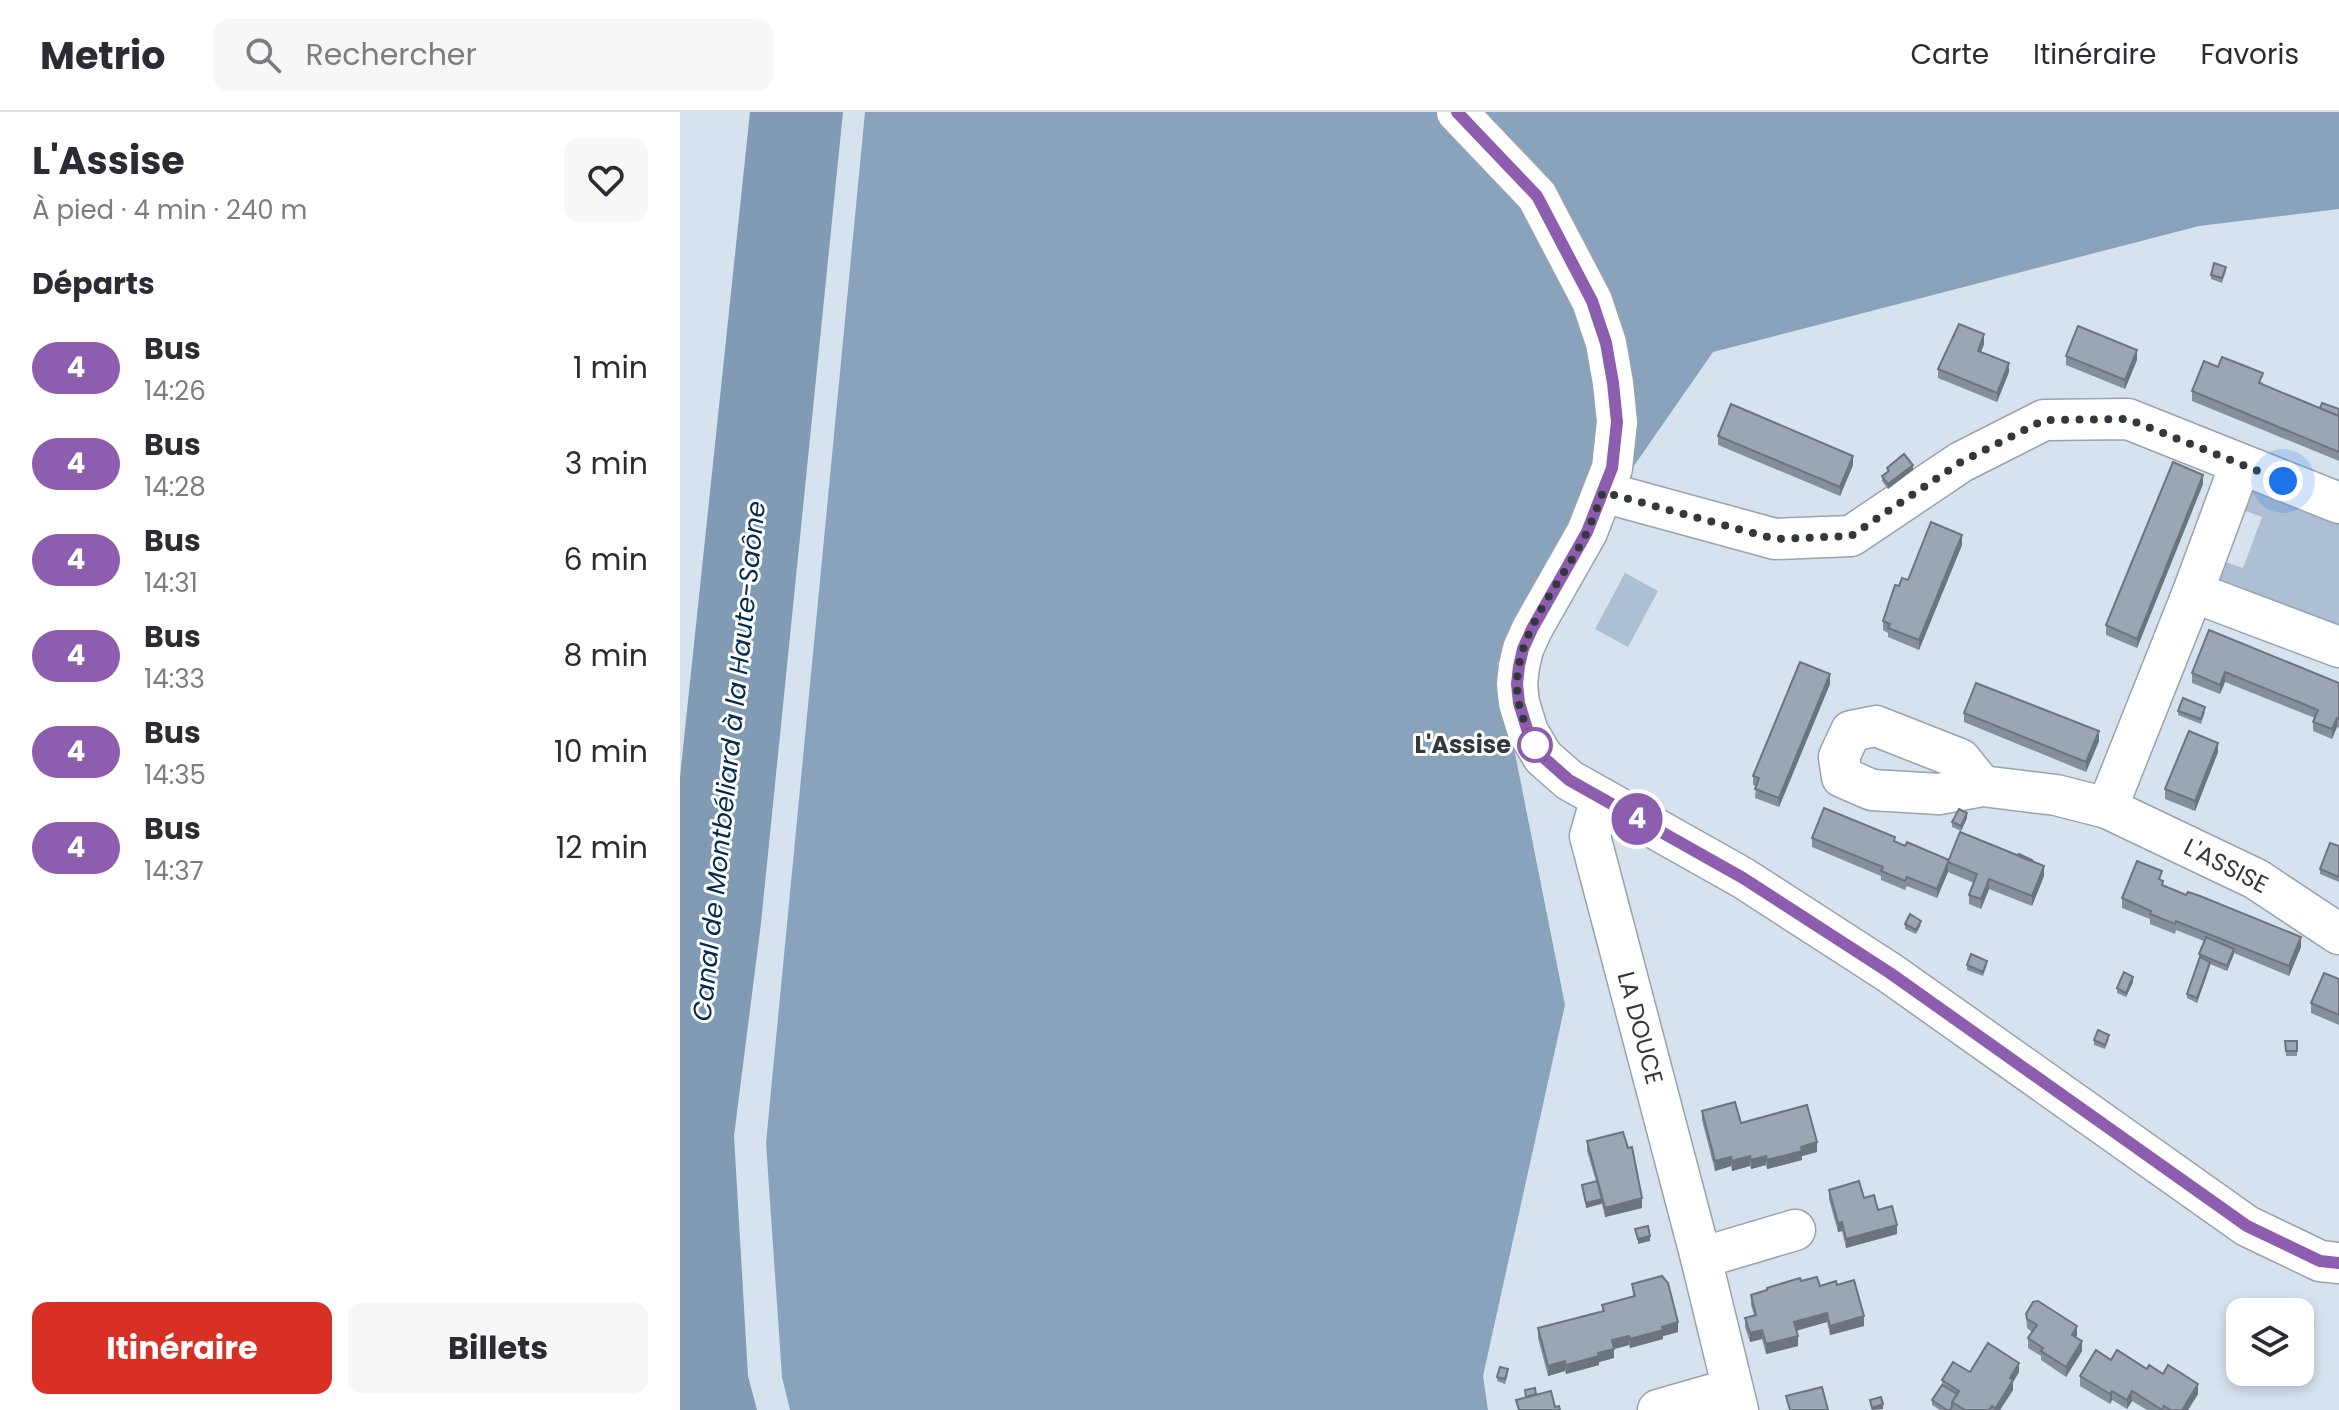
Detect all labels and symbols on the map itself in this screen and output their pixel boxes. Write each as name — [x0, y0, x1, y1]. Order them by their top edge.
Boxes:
your location — [2263, 461, 2303, 501]
water label: Canal de Montbéliard à la Haute-Saône — [684, 499, 774, 1023]
place label: L'Assise — [1415, 728, 1511, 761]
marker: L'Assise — [1518, 728, 1552, 762]
line badge: 4 — [1611, 793, 1663, 845]
street label: L'ASSISE — [2178, 830, 2274, 901]
street label: LA DOUCE — [1610, 968, 1671, 1088]

